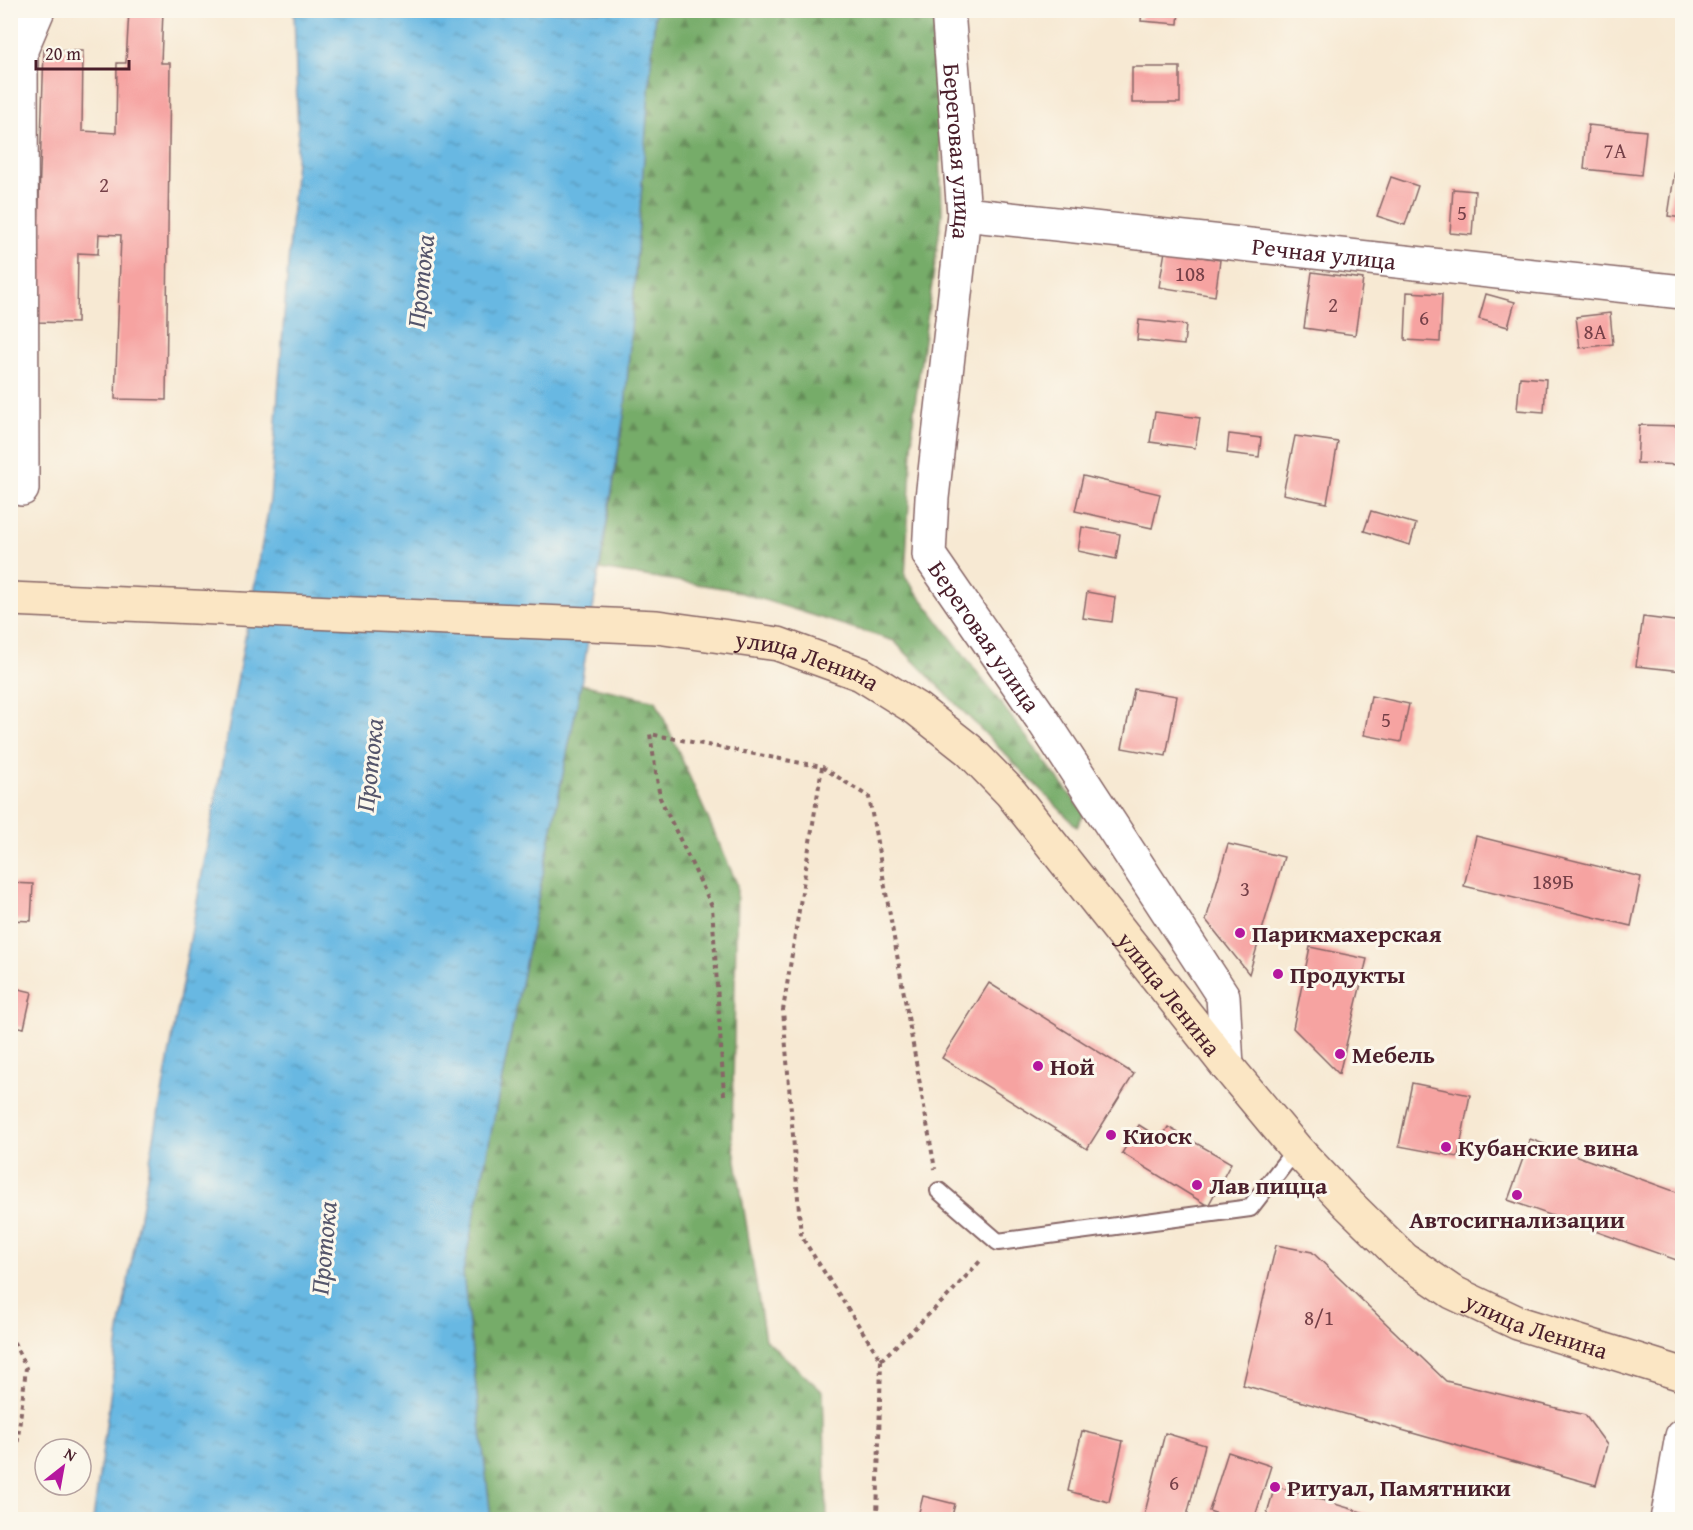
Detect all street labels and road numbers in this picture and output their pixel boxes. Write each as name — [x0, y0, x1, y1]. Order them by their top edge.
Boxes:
street label: Береговая улица — [935, 62, 982, 242]
street label: Речная улица — [1250, 228, 1398, 278]
street label: Береговая улица — [920, 553, 1050, 719]
street label: улица Ленина — [732, 621, 887, 699]
street label: улица Ленина — [1109, 923, 1230, 1064]
street label: улица Ленина — [1458, 1283, 1613, 1368]

